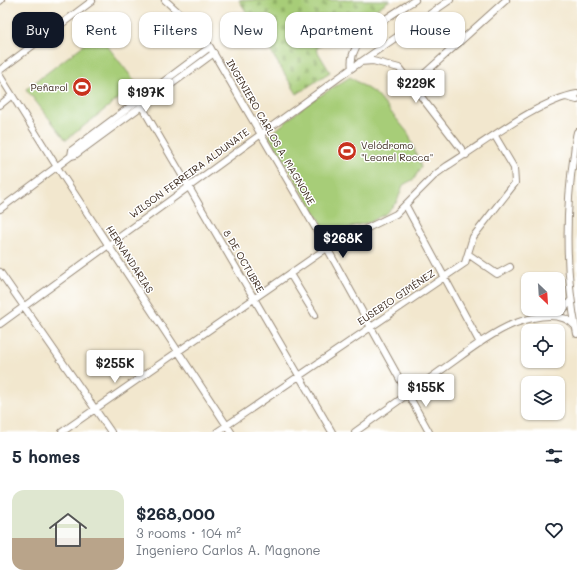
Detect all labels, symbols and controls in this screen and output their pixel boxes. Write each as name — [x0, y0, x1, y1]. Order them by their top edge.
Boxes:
chip: Buy — [12, 12, 64, 48]
chip: Rent — [72, 12, 131, 48]
chip: Filters — [139, 12, 212, 48]
chip: New — [220, 12, 277, 48]
chip: Apartment — [285, 12, 387, 48]
chip: House — [395, 12, 465, 48]
street label: INGENIERO CARLOS A. MAGNONE — [223, 57, 319, 208]
pin: $229K — [388, 70, 444, 104]
text: $229K — [397, 74, 435, 91]
sports icon: Peñarol — [71, 76, 93, 98]
pin: $197K — [118, 79, 174, 113]
place label: Peñarol — [30, 80, 68, 94]
text: $197K — [127, 83, 165, 100]
street label: WILSON FERREIRA ALDUNATE — [126, 125, 252, 221]
place label: Velódromo "Leonel Rocca" — [361, 138, 433, 164]
sports icon: Velódromo "Leonel Rocca" — [336, 140, 358, 162]
street label: HERNANDARIAS — [103, 222, 157, 296]
pin: $268K — [315, 225, 371, 259]
street label: 8 DE OCTUBRE — [220, 227, 268, 295]
text: $268K — [323, 229, 363, 246]
street label: EUSEBIO GIMÉNEZ — [354, 266, 438, 328]
north arrow — [521, 272, 565, 316]
map controls — [521, 272, 565, 420]
button: locate — [521, 324, 565, 368]
pin: $255K — [87, 350, 143, 384]
text: $255K — [95, 354, 135, 371]
pin: $155K — [398, 374, 454, 408]
button: layers — [521, 376, 565, 420]
text: $155K — [407, 378, 445, 395]
text: 5 homes — [12, 445, 80, 467]
icon: filters — [543, 445, 565, 467]
text: $268,000 — [136, 502, 215, 524]
icon: home — [44, 506, 92, 554]
icon: heart — [543, 519, 565, 541]
text: 3 rooms · 104 m² — [136, 524, 241, 541]
text: Ingeniero Carlos A. Magnone — [136, 541, 321, 558]

